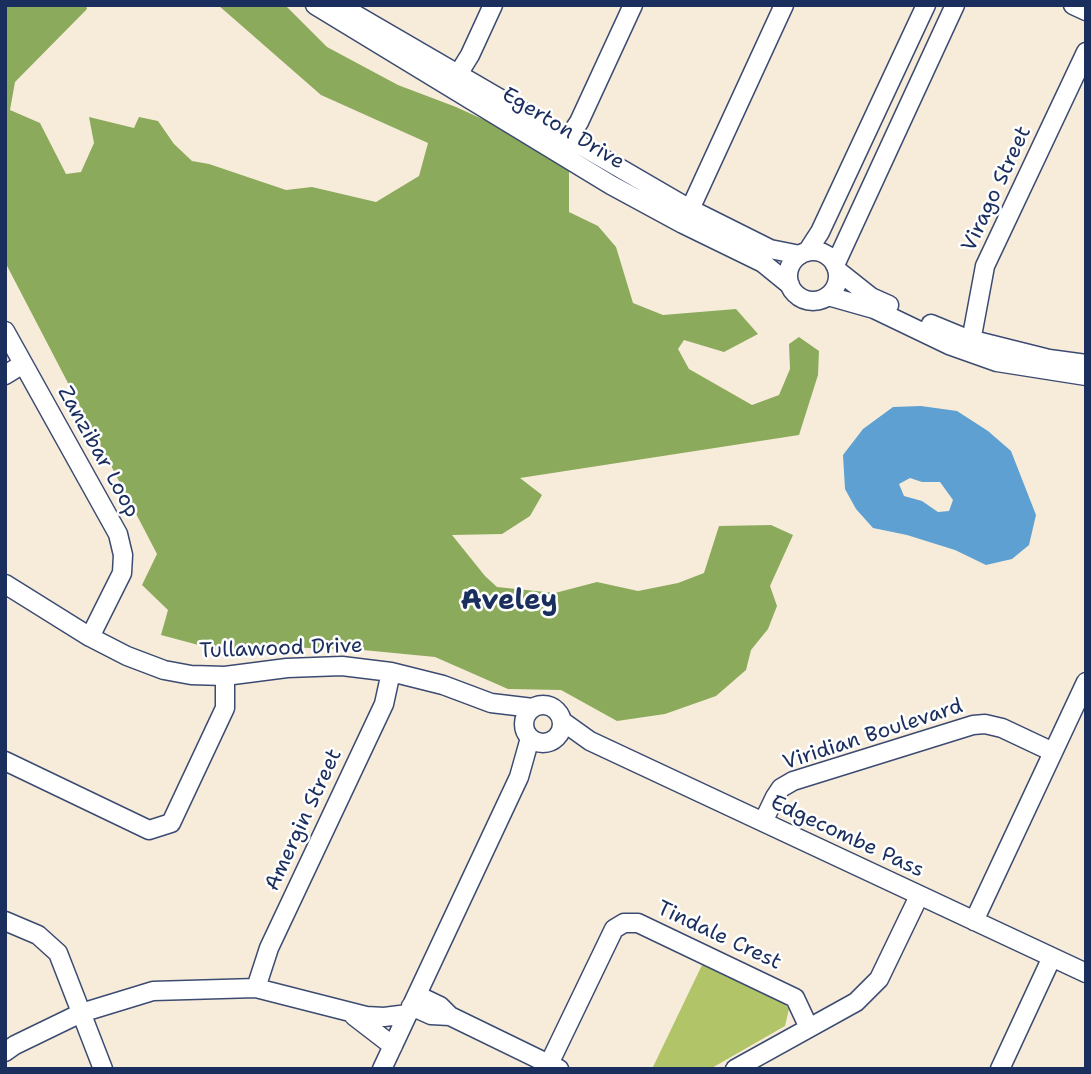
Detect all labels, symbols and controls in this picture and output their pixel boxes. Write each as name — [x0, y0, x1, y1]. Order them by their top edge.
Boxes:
street label: Egerton Drive — [497, 83, 629, 175]
street label: Virago Street — [957, 122, 1037, 256]
street label: Zanzibar Loop — [52, 382, 144, 522]
district label: Aveley — [460, 585, 558, 619]
street label: Tullawood Drive — [199, 634, 363, 664]
street label: Viridian Boulevard — [780, 694, 966, 776]
street label: Amergin Street — [260, 745, 348, 895]
street label: Edgecombe Pass — [766, 790, 928, 884]
street label: Tindale Crest — [653, 896, 785, 976]

